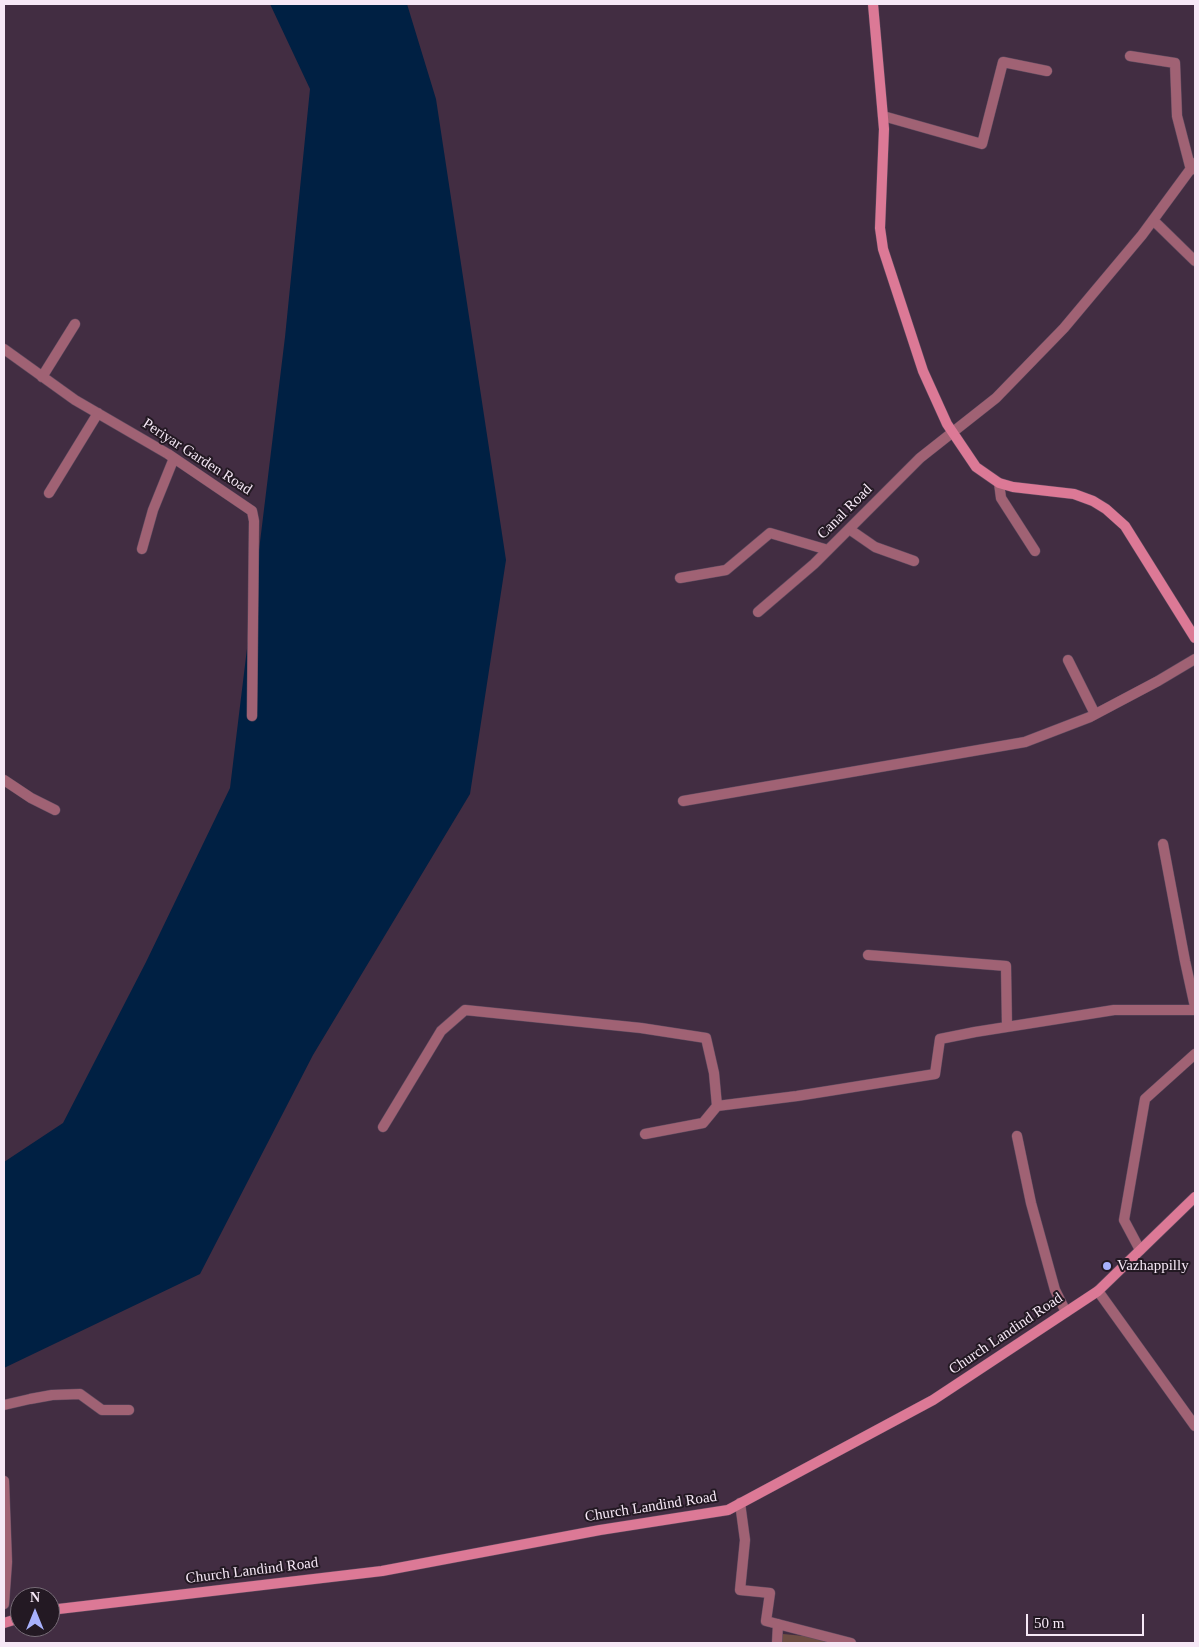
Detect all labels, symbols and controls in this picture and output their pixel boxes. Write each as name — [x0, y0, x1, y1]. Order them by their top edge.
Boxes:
street label: Periyar Garden Road — [139, 415, 255, 499]
street label: Canal Road — [814, 481, 876, 543]
place label: Vazhappilly — [1117, 1257, 1189, 1275]
marker: Vazhappilly — [1101, 1260, 1113, 1272]
street label: Church Landind Road — [946, 1289, 1066, 1379]
street label: Church Landind Road — [584, 1488, 718, 1526]
street label: Church Landind Road — [185, 1554, 319, 1588]
north arrow — [10, 1587, 60, 1637]
text: N — [30, 1590, 40, 1605]
scale bar — [1029, 1604, 1146, 1636]
text: 50 m — [1034, 1615, 1064, 1631]

